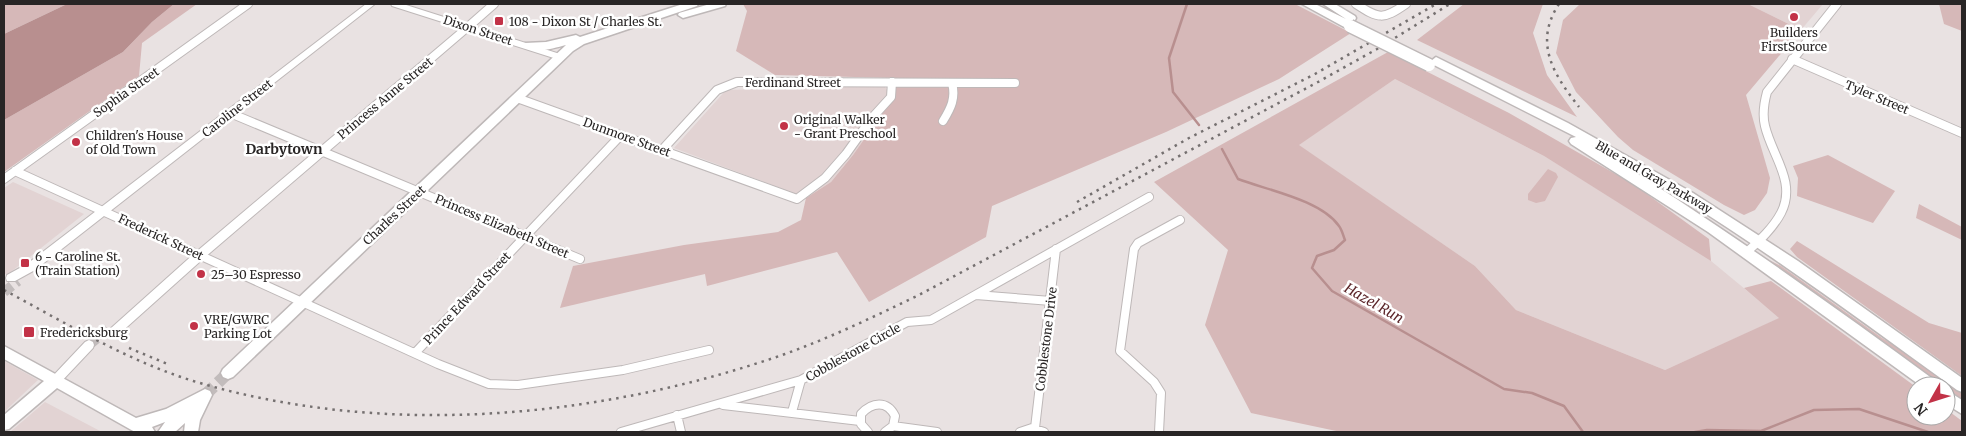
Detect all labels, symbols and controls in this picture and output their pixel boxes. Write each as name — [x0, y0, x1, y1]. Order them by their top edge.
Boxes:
marker: Builders FirstSource — [1788, 11, 1800, 23]
street label: Dixon Street — [441, 12, 515, 48]
place label: 108 - Dixon St / Charles St. — [509, 14, 662, 29]
marker: 108 - Dixon St / Charles St. — [493, 15, 505, 27]
place label: Builders FirstSource — [1761, 25, 1827, 54]
street label: Princess Anne Street — [334, 54, 436, 142]
street label: Sophia Street — [90, 64, 162, 120]
street label: Ferdinand Street — [745, 75, 841, 90]
street label: Caroline Street — [199, 76, 275, 140]
street label: Tyler Street — [1843, 77, 1911, 117]
place label: Original Walker - Grant Preschool — [794, 112, 896, 141]
street label: Dunmore Street — [581, 114, 673, 160]
marker: Original Walker - Grant Preschool — [778, 120, 790, 132]
place label: Children's House of Old Town — [86, 128, 183, 157]
marker: Children's House of Old Town — [70, 136, 82, 148]
street label: Blue and Gray Parkway — [1593, 137, 1715, 217]
district label: Darbytown — [245, 140, 323, 158]
street label: Charles Street — [359, 182, 429, 248]
street label: Princess Elizabeth Street — [433, 191, 571, 261]
street label: Frederick Street — [116, 211, 206, 263]
street label: Prince Edward Street — [420, 248, 514, 347]
place label: 6 - Caroline St. (Train Station) — [35, 249, 121, 278]
marker: 6 - Caroline St. (Train Station) — [19, 257, 31, 269]
place label: 25–30 Espresso — [211, 267, 301, 282]
marker: 25–30 Espresso — [195, 268, 207, 280]
water label: Hazel Run — [1340, 278, 1407, 327]
street label: Cobblestone Drive — [1032, 286, 1060, 392]
place label: VRE/GWRC Parking Lot — [203, 312, 272, 341]
marker: VRE/GWRC Parking Lot — [188, 320, 200, 332]
street label: Cobblestone Circle — [803, 320, 903, 384]
marker: Fredericksburg — [22, 325, 36, 339]
place label: Fredericksburg — [40, 325, 128, 340]
north arrow — [1906, 376, 1956, 426]
text: N — [1910, 399, 1931, 419]

